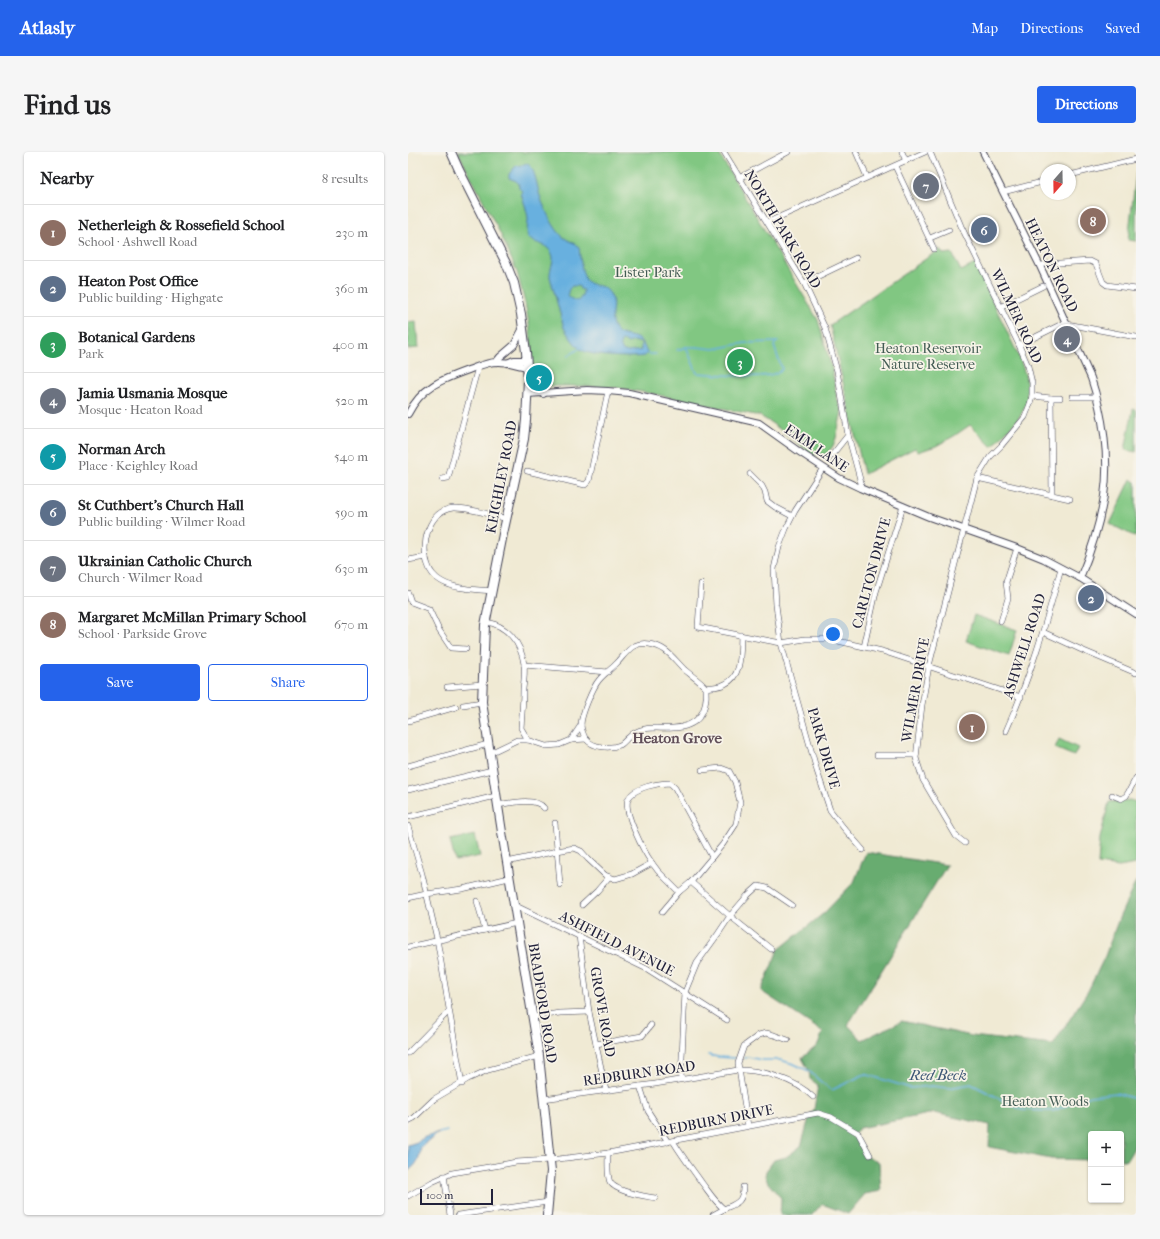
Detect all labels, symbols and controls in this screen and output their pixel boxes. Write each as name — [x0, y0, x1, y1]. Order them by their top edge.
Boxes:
text: Atlasly — [20, 17, 75, 39]
text: Map — [971, 20, 998, 37]
text: Directions — [1020, 20, 1083, 37]
text: Saved — [1105, 20, 1140, 37]
button: Directions — [1037, 86, 1136, 123]
text: Find us — [24, 88, 111, 121]
north arrow — [1040, 164, 1076, 200]
street label: NORTH PARK ROAD — [740, 167, 825, 292]
text: Nearby — [40, 168, 94, 188]
text: 8 results — [322, 171, 368, 186]
pin: 7 — [913, 171, 939, 201]
pin: 8 — [1080, 206, 1106, 236]
pin: 6 — [971, 215, 997, 245]
street label: HEATON ROAD — [1021, 215, 1082, 315]
text: Netherleigh & Rossefield School — [78, 216, 285, 234]
text: 1 — [51, 225, 55, 240]
text: 230 m — [335, 225, 368, 240]
text: School · Ashwell Road — [78, 234, 197, 249]
park label: Lister Park — [615, 264, 682, 281]
street label: WILMER ROAD — [987, 265, 1046, 367]
text: Heaton Post Office — [78, 272, 198, 290]
text: 2 — [50, 281, 56, 296]
text: 360 m — [335, 281, 368, 296]
text: Public building · Highgate — [78, 290, 223, 305]
pin: 4 — [1054, 324, 1080, 354]
text: Botanical Gardens — [78, 328, 195, 346]
text: 3 — [50, 337, 56, 352]
text: 400 m — [332, 337, 368, 352]
park label: Heaton Reservoir Nature Reserve — [875, 340, 981, 373]
text: Park — [78, 346, 104, 361]
pin: 3 — [727, 347, 753, 377]
pin: 5 — [526, 363, 552, 393]
text: Jamia Usmania Mosque — [78, 384, 228, 402]
text: 4 — [49, 393, 57, 408]
text: 520 m — [335, 393, 368, 408]
text: Mosque · Heaton Road — [78, 402, 203, 417]
street label: KEIGHLEY ROAD — [482, 419, 521, 535]
street label: EMM LANE — [781, 421, 853, 476]
text: Norman Arch — [78, 440, 165, 458]
text: 5 — [50, 449, 56, 464]
text: 540 m — [334, 449, 368, 464]
text: Place · Keighley Road — [78, 458, 198, 473]
text: St Cuthbert's Church Hall — [78, 496, 244, 514]
text: 6 — [49, 505, 57, 520]
text: 590 m — [335, 505, 368, 520]
text: Public building · Wilmer Road — [78, 514, 245, 529]
street label: CARLTON DRIVE — [848, 515, 895, 631]
text: Ukrainian Catholic Church — [78, 552, 252, 570]
text: 7 — [50, 561, 56, 576]
text: 630 m — [335, 561, 368, 576]
text: Church · Wilmer Road — [78, 570, 202, 585]
pin: 2 — [1078, 583, 1104, 613]
street label: ASHWELL ROAD — [999, 591, 1050, 702]
text: Margaret McMillan Primary School — [78, 608, 306, 626]
text: 8 — [50, 617, 56, 632]
text: 670 m — [334, 617, 368, 632]
your location — [823, 624, 843, 644]
text: School · Parkside Grove — [78, 626, 207, 641]
street label: WILMER DRIVE — [898, 636, 933, 745]
button: Save — [40, 664, 200, 701]
button: Share — [208, 664, 368, 701]
street label: PARK DRIVE — [804, 705, 843, 791]
pin: 1 — [959, 712, 985, 742]
district label: Heaton Grove — [632, 729, 722, 747]
street label: ASHFIELD AVENUE — [555, 907, 678, 980]
street label: BRADFORD ROAD — [525, 942, 560, 1065]
street label: GROVE ROAD — [586, 966, 619, 1059]
street label: REDBURN ROAD — [582, 1057, 697, 1090]
water label: Red Beck — [908, 1066, 967, 1084]
park label: Heaton Woods — [1001, 1093, 1089, 1110]
street label: REDBURN DRIVE — [657, 1101, 775, 1140]
map controls — [1088, 1131, 1124, 1203]
button: + — [1088, 1131, 1124, 1167]
button: − — [1088, 1167, 1124, 1203]
scale bar — [420, 1187, 493, 1206]
text: 100 m — [426, 1189, 454, 1202]

